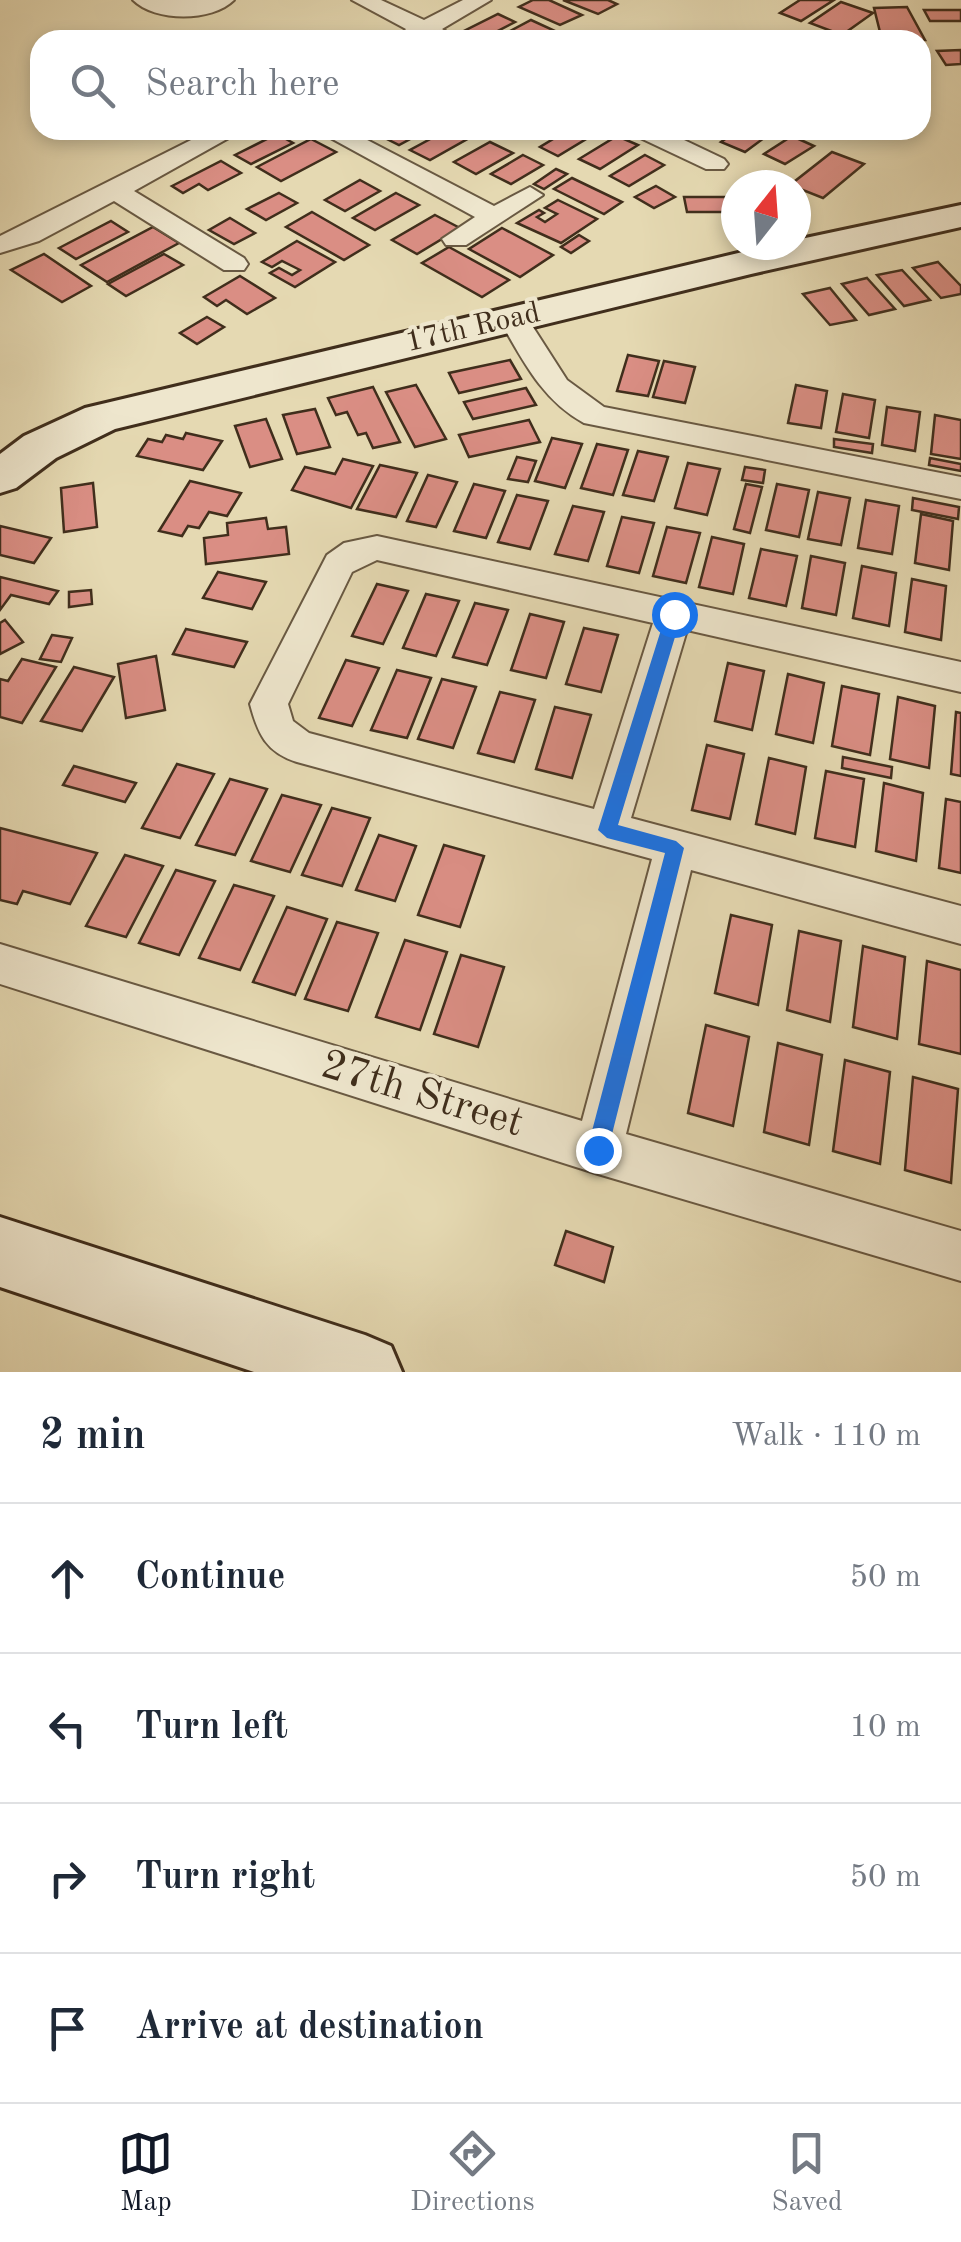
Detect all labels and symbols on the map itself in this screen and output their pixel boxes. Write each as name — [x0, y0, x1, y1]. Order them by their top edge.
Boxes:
north arrow — [721, 170, 811, 260]
street label: 17th Road — [403, 298, 543, 358]
route start — [652, 592, 698, 638]
street label: 27th Street — [316, 1044, 528, 1146]
route end — [576, 1128, 622, 1174]

